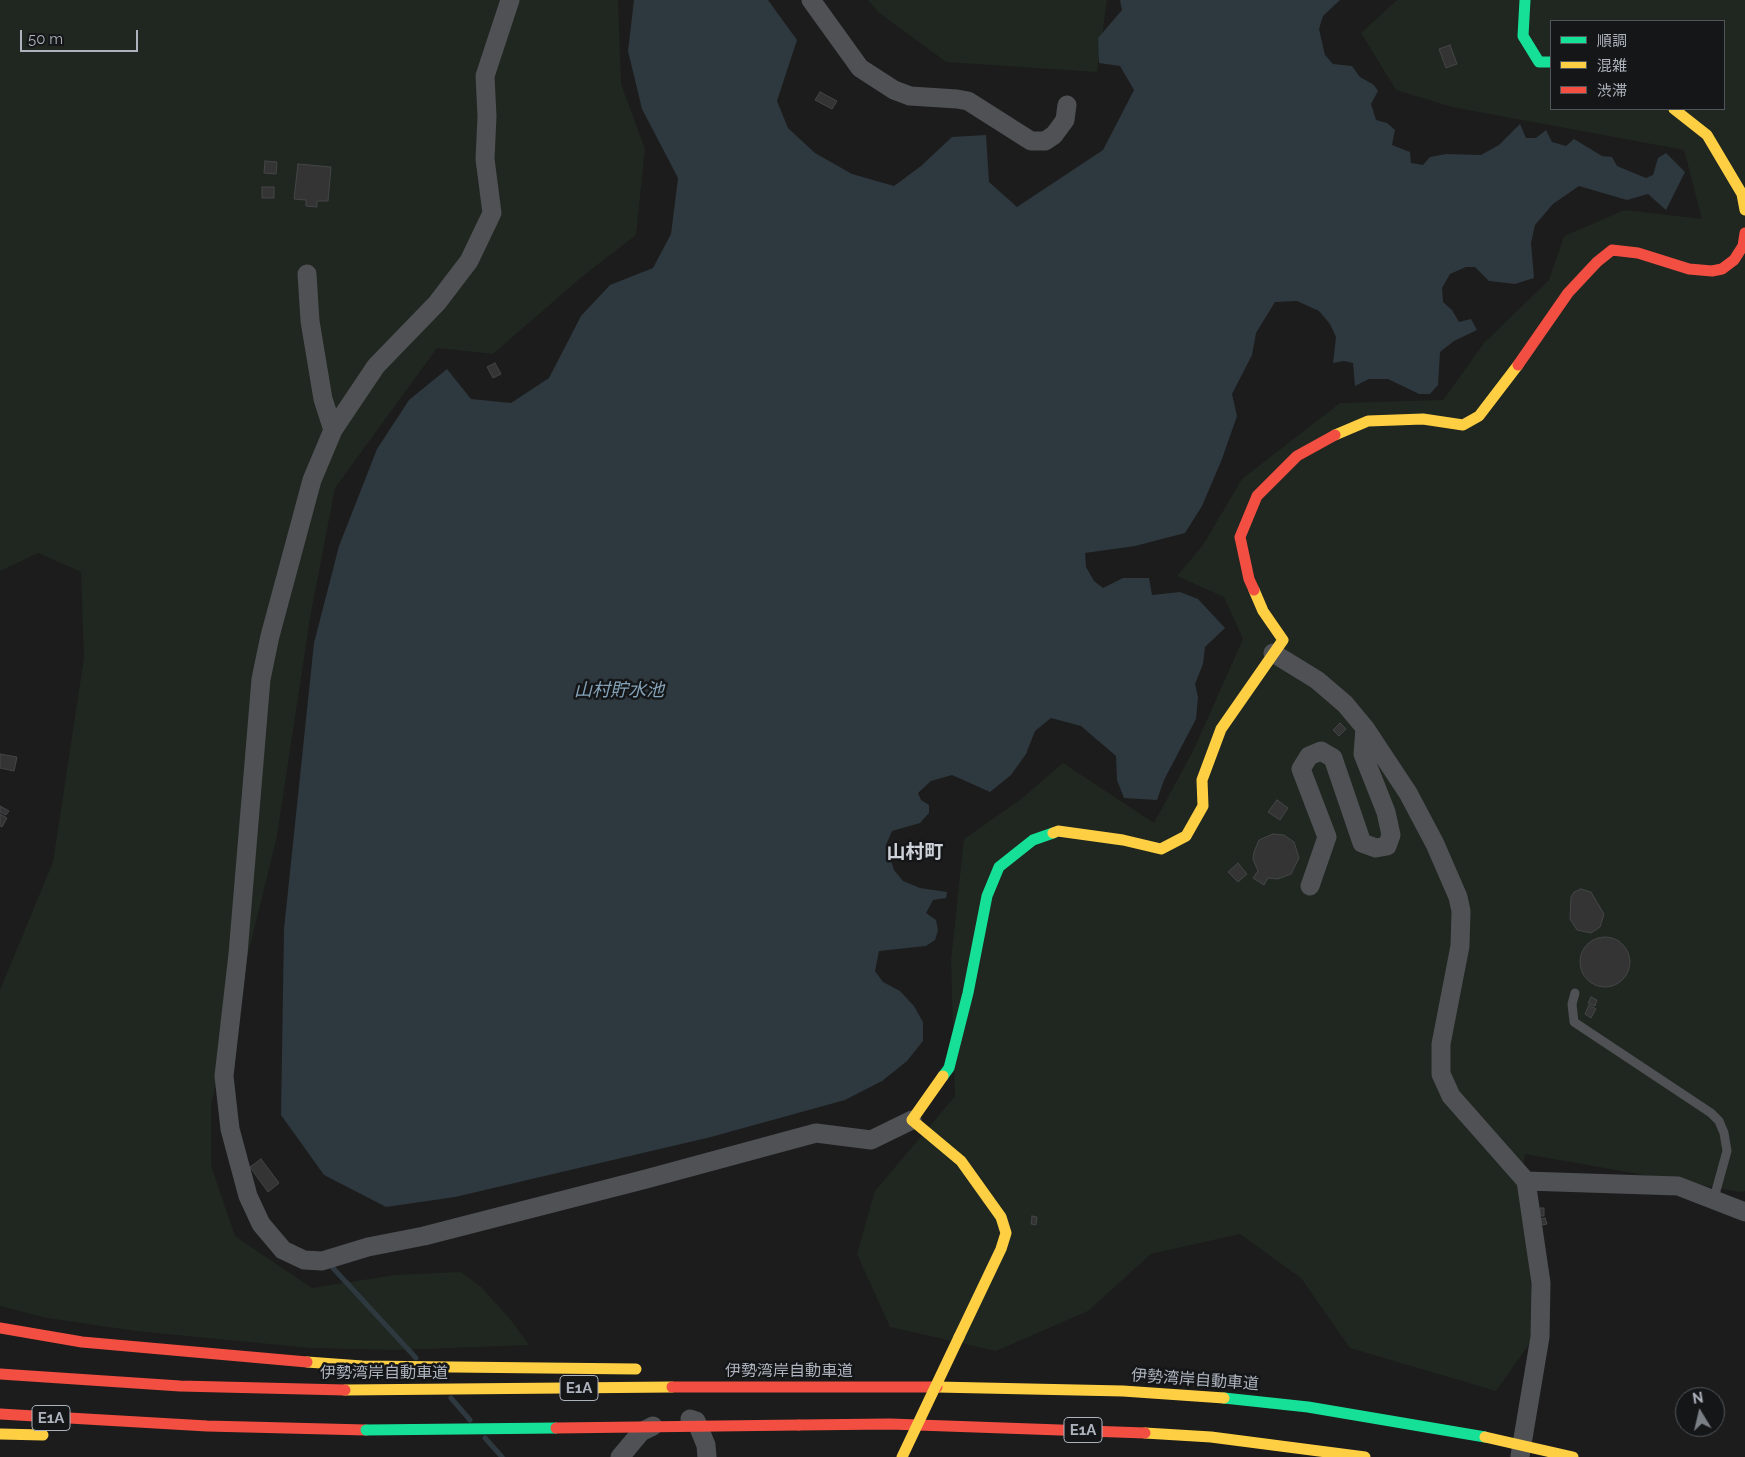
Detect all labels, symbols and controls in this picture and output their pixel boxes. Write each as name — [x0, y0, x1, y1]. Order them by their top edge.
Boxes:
scale bar — [22, 20, 140, 52]
legend — [1550, 20, 1725, 110]
text: 50 m — [28, 30, 63, 48]
text: 順調 — [1597, 32, 1627, 50]
text: 混雑 — [1597, 57, 1627, 75]
text: 渋滞 — [1597, 82, 1627, 100]
water label: 山村貯水池 — [574, 680, 664, 702]
district label: 山村町 — [887, 841, 943, 863]
street label: 伊勢湾岸自動車道 — [725, 1361, 853, 1381]
street label: 伊勢湾岸自動車道 — [320, 1363, 448, 1383]
street label: 伊勢湾岸自動車道 — [1130, 1366, 1260, 1394]
road number: E1A — [560, 1376, 598, 1400]
north arrow — [1675, 1387, 1725, 1437]
text: N — [1691, 1389, 1704, 1407]
road number: E1A — [32, 1406, 70, 1430]
road number: E1A — [1064, 1418, 1102, 1442]

